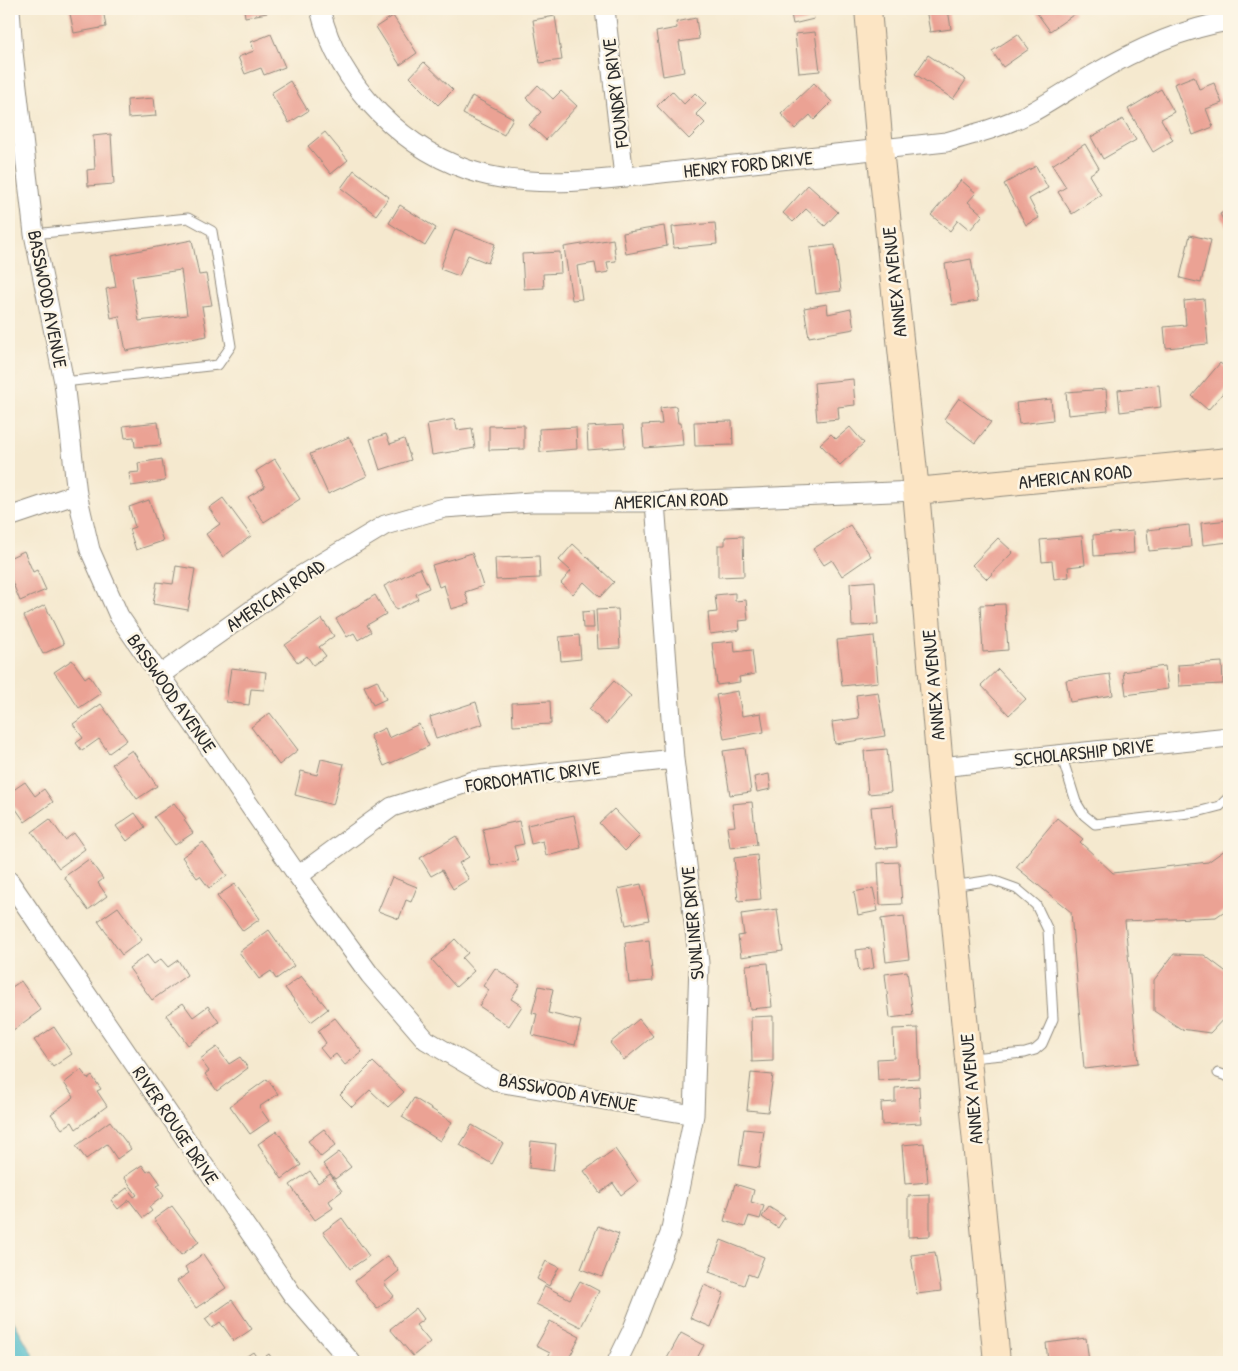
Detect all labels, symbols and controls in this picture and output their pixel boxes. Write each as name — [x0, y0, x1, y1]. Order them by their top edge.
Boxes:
street label: FOUNDRY DRIVE — [595, 36, 635, 150]
street label: HENRY FORD DRIVE — [682, 144, 814, 184]
street label: ANNEX AVENUE — [875, 225, 913, 339]
street label: BASSWOOD AVENUE — [22, 228, 74, 371]
street label: AMERICAN ROAD — [1017, 457, 1133, 495]
street label: AMERICAN ROAD — [614, 485, 728, 515]
street label: AMERICAN ROAD — [221, 552, 329, 638]
street label: BASSWOOD AVENUE — [121, 628, 223, 758]
street label: ANNEX AVENUE — [915, 628, 951, 741]
street label: SCHOLARSHIP DRIVE — [1013, 732, 1156, 772]
street label: FORDOMATIC DRIVE — [463, 754, 603, 798]
street label: SUNLINER DRIVE — [674, 865, 710, 981]
street label: ANNEX AVENUE — [953, 1032, 989, 1145]
street label: RIVER ROUGE DRIVE — [127, 1061, 226, 1190]
street label: BASSWOOD AVENUE — [497, 1066, 640, 1118]

